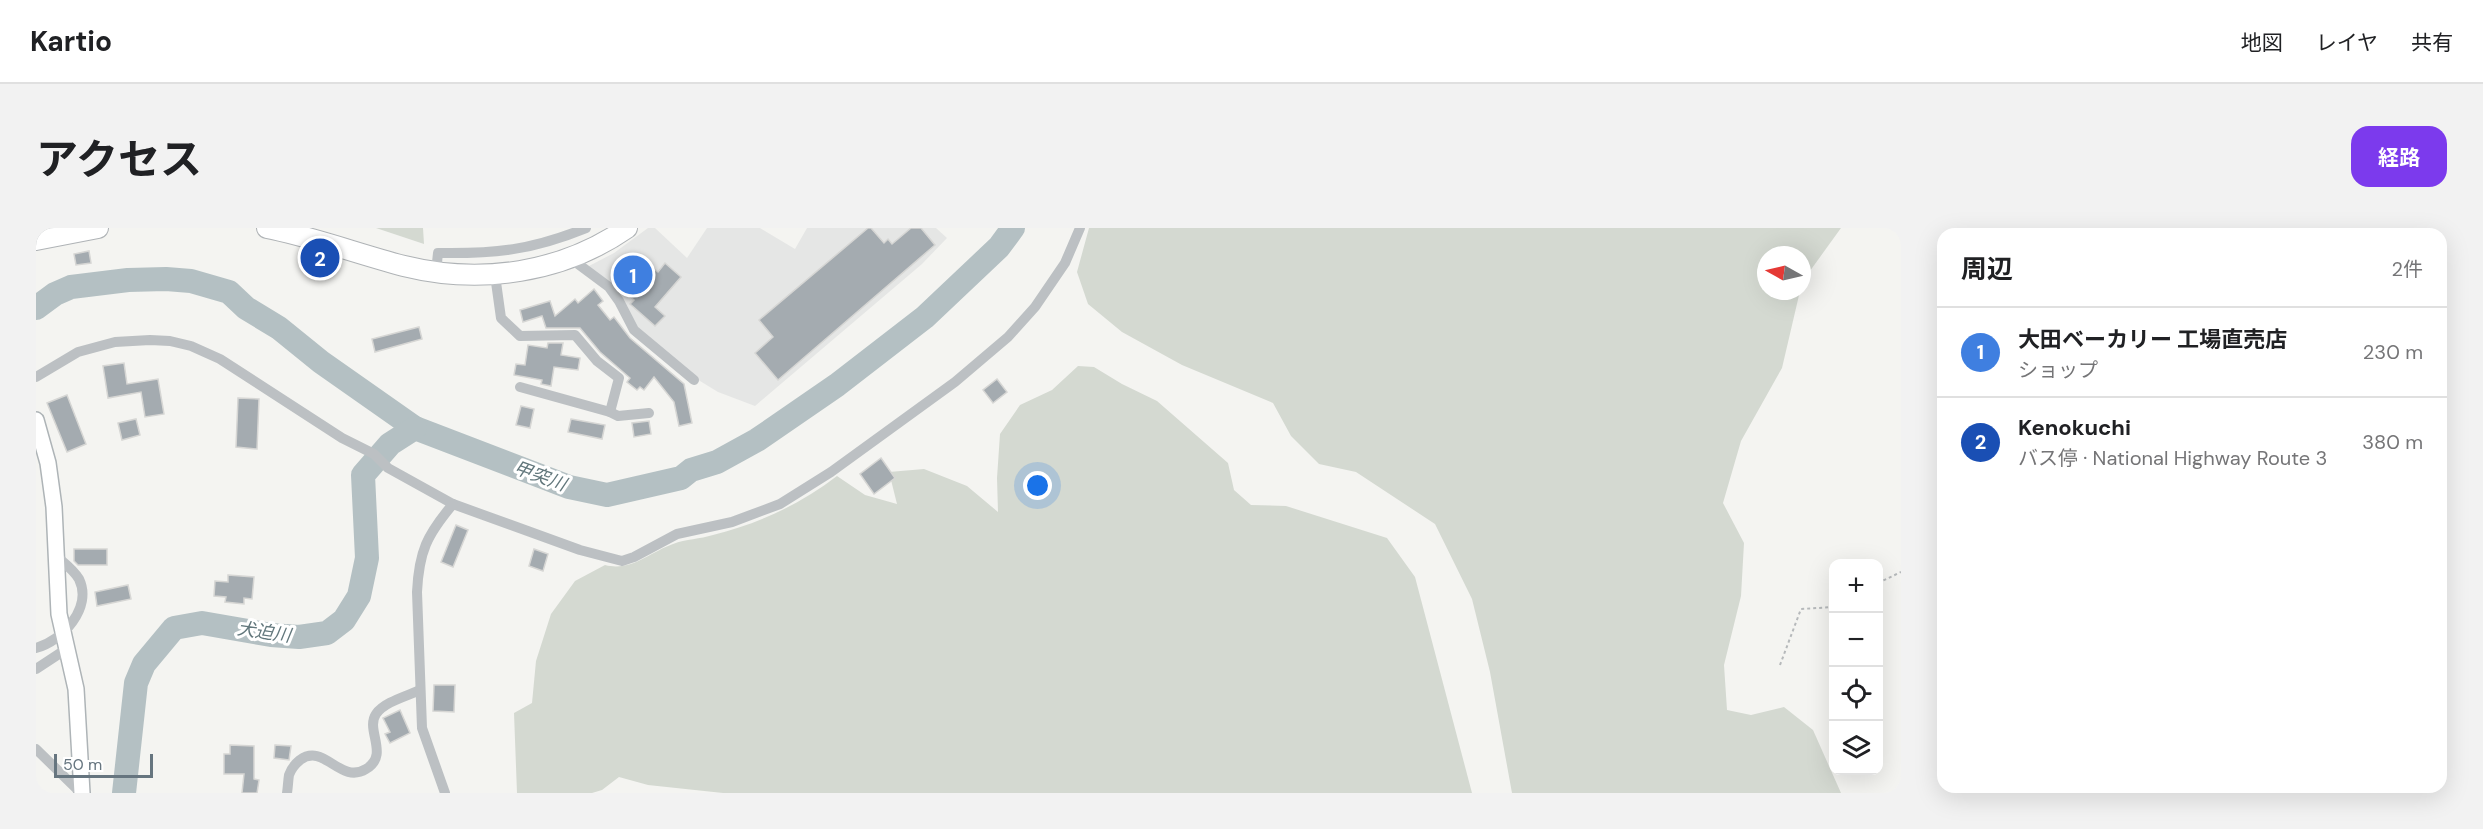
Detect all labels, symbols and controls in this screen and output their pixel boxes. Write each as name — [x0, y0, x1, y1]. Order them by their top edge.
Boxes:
text: Kartio — [30, 23, 112, 60]
text: 地図 — [2241, 29, 2283, 57]
text: レイヤ — [2316, 29, 2378, 57]
text: 共有 — [2411, 29, 2453, 57]
button: 経路 — [2351, 126, 2447, 187]
text: アクセス — [36, 132, 202, 187]
pin: 2 — [300, 236, 340, 280]
north arrow — [1757, 246, 1811, 300]
pin: 1 — [614, 252, 652, 298]
text: 周辺 — [1961, 252, 2013, 286]
text: 2件 — [2391, 256, 2423, 282]
text: 大田ベーカリー 工場直売店 — [2018, 325, 2287, 354]
text: 1 — [1977, 339, 1984, 365]
text: 230 m — [2363, 339, 2423, 365]
text: ショップ — [2018, 357, 2098, 383]
text: Kenokuchi — [2018, 413, 2131, 442]
text: 2 — [1975, 429, 1986, 455]
text: 380 m — [2362, 429, 2423, 455]
text: バス停 · National Highway Route 3 — [2018, 445, 2327, 471]
water label: 甲突川 — [511, 455, 571, 497]
your location — [1023, 471, 1052, 500]
map controls — [1829, 559, 1883, 775]
button: + — [1829, 559, 1883, 613]
button: − — [1829, 613, 1883, 667]
water label: 犬迫川 — [236, 616, 294, 648]
button: locate — [1829, 667, 1883, 721]
button: layers — [1829, 721, 1883, 775]
scale bar — [54, 751, 153, 778]
text: 50 m — [63, 754, 102, 775]

